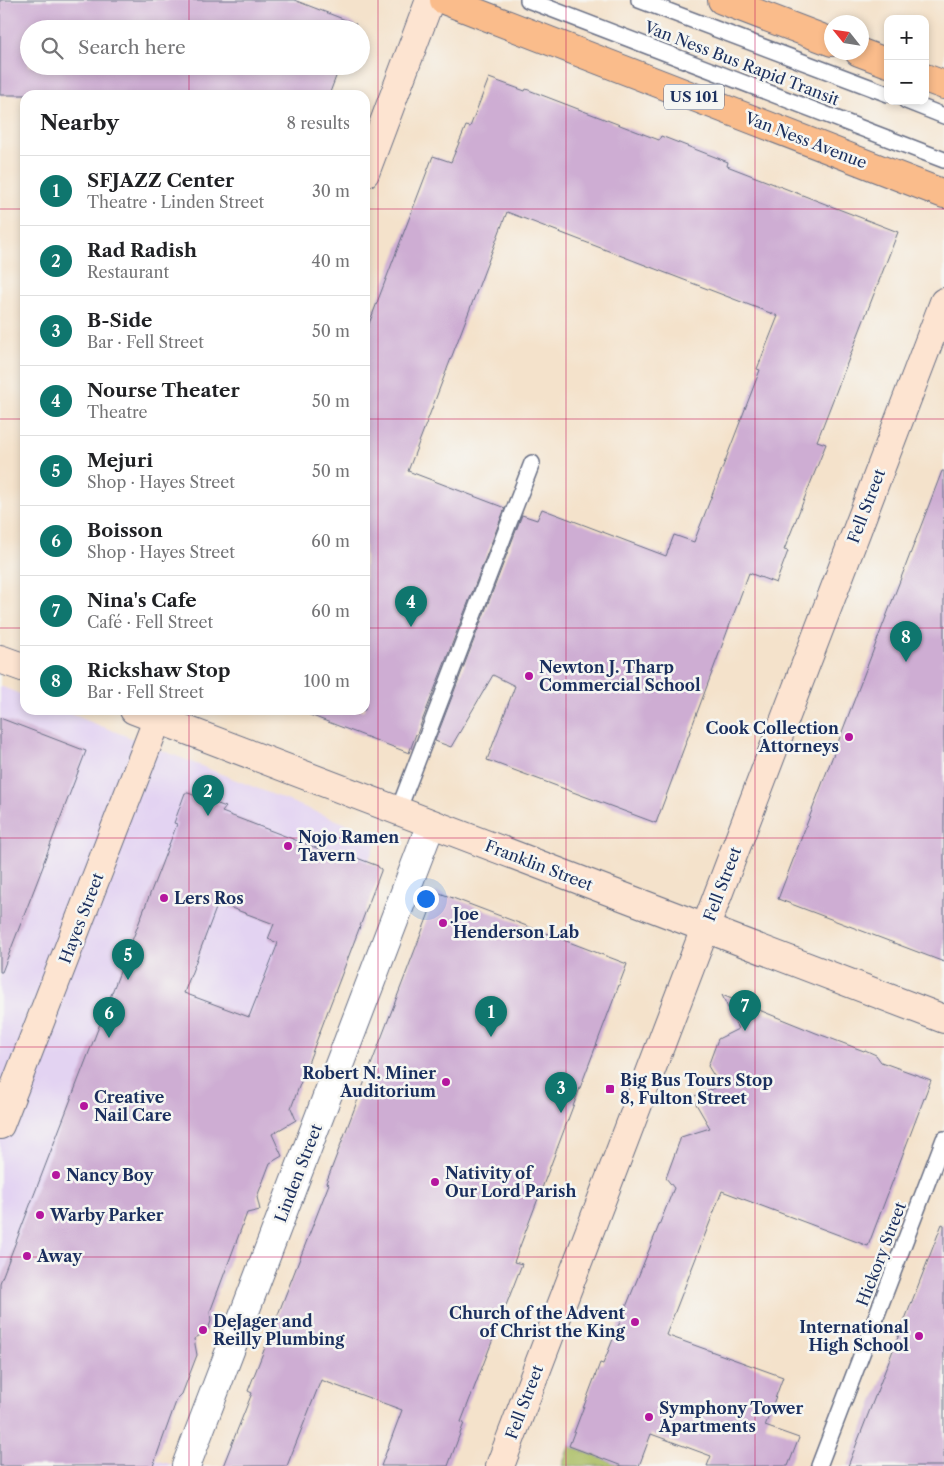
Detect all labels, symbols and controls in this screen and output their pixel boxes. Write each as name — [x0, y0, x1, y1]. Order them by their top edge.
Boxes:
north arrow — [824, 15, 869, 60]
map controls — [884, 15, 929, 105]
button: + — [884, 15, 929, 60]
street label: Van Ness Bus Rapid Transit — [641, 16, 843, 110]
search box — [20, 20, 370, 75]
icon: search — [38, 34, 66, 62]
text: Search here — [78, 36, 186, 59]
button: − — [884, 60, 929, 105]
road number: US 101 — [664, 84, 724, 110]
street label: Van Ness Avenue — [741, 107, 870, 172]
text: Nearby — [40, 110, 119, 135]
text: 8 results — [287, 113, 350, 133]
text: SFJAZZ Center — [87, 169, 234, 192]
text: 1 — [52, 181, 60, 201]
text: 30 m — [312, 181, 350, 201]
text: Theatre · Linden Street — [87, 192, 264, 212]
text: Rad Radish — [87, 239, 197, 262]
text: 2 — [51, 251, 61, 271]
text: 40 m — [311, 251, 350, 271]
text: Restaurant — [87, 262, 169, 282]
text: B-Side — [87, 309, 152, 332]
text: 3 — [51, 321, 61, 341]
text: 50 m — [312, 321, 350, 341]
text: Bar · Fell Street — [87, 332, 204, 352]
text: Nourse Theater — [87, 379, 240, 402]
text: 4 — [51, 391, 61, 411]
text: 50 m — [312, 391, 350, 411]
text: Theatre — [87, 402, 148, 422]
text: Mejuri — [87, 449, 153, 472]
text: 5 — [52, 461, 60, 481]
text: 50 m — [312, 461, 350, 481]
street label: Fell Street — [843, 466, 889, 546]
text: Shop · Hayes Street — [87, 472, 235, 492]
text: Boisson — [87, 519, 163, 542]
text: 6 — [51, 531, 61, 551]
text: 60 m — [311, 531, 350, 551]
text: Shop · Hayes Street — [87, 542, 235, 562]
pin: 4 — [395, 586, 427, 627]
text: Nina's Cafe — [87, 589, 197, 612]
text: 7 — [52, 601, 60, 621]
text: 60 m — [311, 601, 350, 621]
text: Café · Fell Street — [87, 612, 213, 632]
pin: 8 — [890, 621, 922, 662]
place label: Newton J. Tharp Commercial School — [539, 657, 701, 695]
text: Rickshaw Stop — [87, 659, 231, 682]
marker: Newton J. Tharp Commercial School — [523, 670, 535, 682]
text: 8 — [51, 671, 61, 691]
text: 100 m — [304, 671, 350, 691]
text: Bar · Fell Street — [87, 682, 204, 702]
place label: Cook Collection Attorneys — [706, 718, 839, 756]
marker: Cook Collection Attorneys — [843, 731, 855, 743]
pin: 2 — [192, 775, 224, 816]
place label: Nojo Ramen Tavern — [298, 827, 399, 865]
street label: Franklin Street — [482, 835, 596, 895]
marker: Nojo Ramen Tavern — [282, 840, 294, 852]
street label: Fell Street — [699, 844, 745, 924]
street label: Hayes Street — [55, 869, 108, 966]
your location — [413, 886, 439, 912]
place label: Lers Ros — [174, 888, 244, 908]
marker: Lers Ros — [158, 892, 170, 904]
place label: Joe Henderson Lab — [450, 904, 579, 942]
marker: Joe Henderson Lab — [437, 917, 449, 929]
pin: 5 — [112, 939, 144, 980]
pin: 7 — [729, 990, 761, 1031]
pin: 1 — [475, 996, 507, 1037]
pin: 6 — [93, 997, 125, 1038]
place label: Robert N. Miner Auditorium — [302, 1063, 436, 1101]
place label: Big Bus Tours Stop 8, Fulton Street — [620, 1070, 773, 1108]
pin: 3 — [545, 1072, 577, 1113]
marker: Robert N. Miner Auditorium — [440, 1076, 452, 1088]
marker: Big Bus Tours Stop 8, Fulton Street — [604, 1083, 616, 1095]
place label: Creative Nail Care — [94, 1087, 172, 1125]
marker: Creative Nail Care — [78, 1100, 90, 1112]
street label: Linden Street — [270, 1121, 326, 1225]
place label: Nativity of Our Lord Parish — [445, 1163, 576, 1201]
place label: Nancy Boy — [66, 1165, 155, 1185]
marker: Nancy Boy — [50, 1169, 62, 1181]
marker: Nativity of Our Lord Parish — [429, 1176, 441, 1188]
street label: Hickory Street — [852, 1199, 910, 1309]
place label: Warby Parker — [49, 1205, 164, 1225]
marker: Warby Parker — [34, 1209, 46, 1221]
place label: Away — [36, 1246, 83, 1266]
marker: Away — [21, 1250, 33, 1262]
place label: Church of the Advent of Christ the King — [449, 1303, 626, 1341]
place label: DeJager and Reilly Plumbing — [213, 1311, 345, 1349]
marker: Church of the Advent of Christ the King — [629, 1316, 641, 1328]
place label: International High School — [799, 1317, 909, 1355]
marker: DeJager and Reilly Plumbing — [197, 1324, 209, 1336]
marker: International High School — [913, 1330, 925, 1342]
street label: Fell Street — [501, 1362, 547, 1442]
place label: Symphony Tower Apartments — [658, 1398, 803, 1436]
marker: Symphony Tower Apartments — [643, 1411, 655, 1423]

